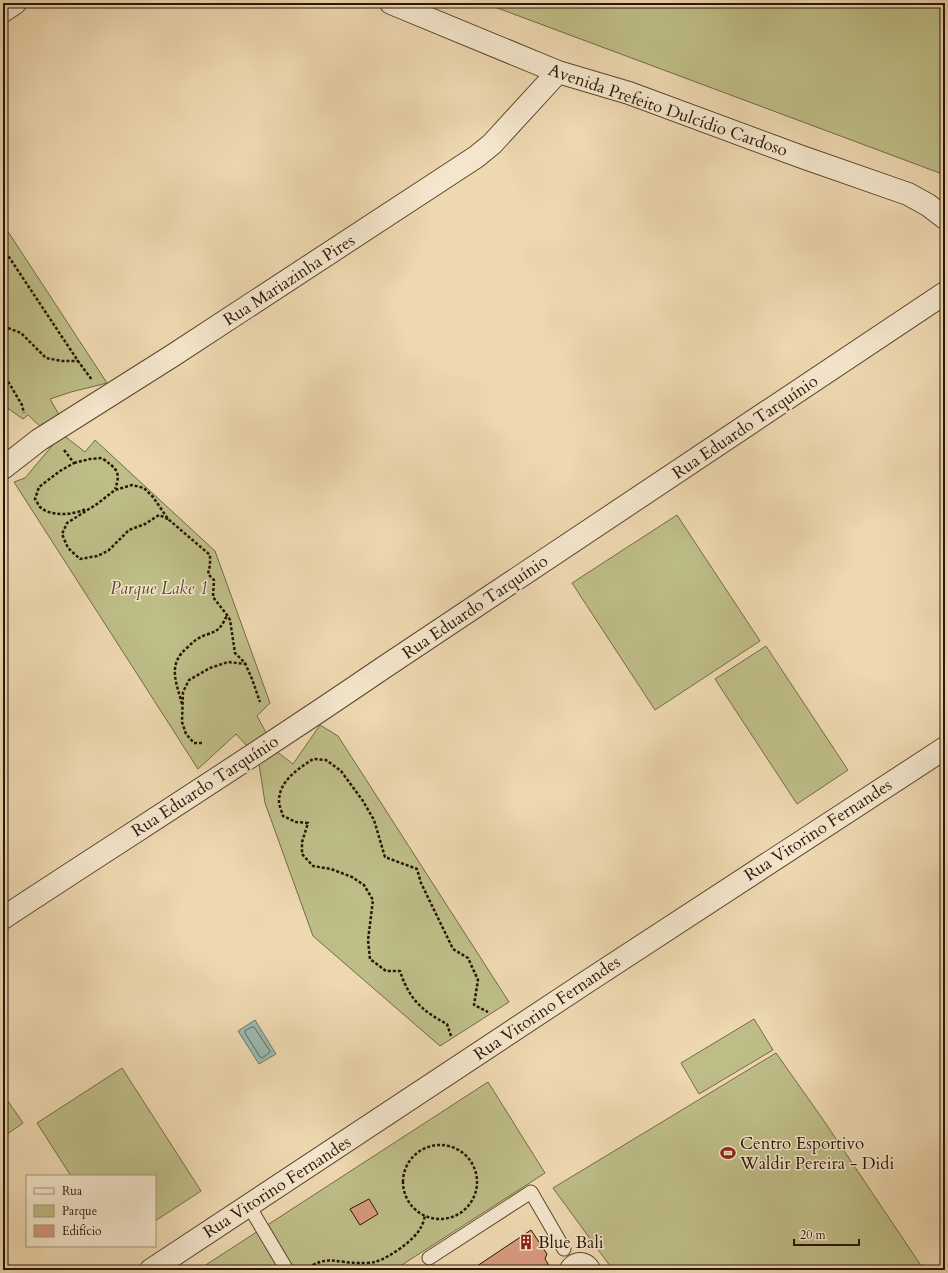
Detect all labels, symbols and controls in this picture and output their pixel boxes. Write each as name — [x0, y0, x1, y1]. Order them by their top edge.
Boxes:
street label: Avenida Prefeito Dulcídio Cardoso — [545, 58, 791, 162]
street label: Rua Mariazinha Pires — [219, 229, 359, 331]
street label: Rua Eduardo Tarquínio — [668, 370, 822, 484]
street label: Rua Eduardo Tarquínio — [398, 550, 552, 664]
park label: Parque Lake 1 — [110, 577, 208, 600]
street label: Rua Eduardo Tarquínio — [127, 730, 283, 842]
street label: Rua Vitorino Fernandes — [740, 773, 897, 886]
street label: Rua Vitorino Fernandes — [469, 950, 625, 1066]
street label: Rua Vitorino Fernandes — [199, 1130, 356, 1243]
place label: Centro Esportivo Waldir Pereira - Didi — [739, 1132, 894, 1175]
sports icon: Centro Esportivo Waldir Pereira - Didi — [719, 1144, 737, 1162]
legend — [26, 1175, 156, 1247]
text: Rua — [62, 1183, 83, 1199]
text: Parque — [62, 1203, 97, 1219]
scale bar — [794, 1221, 859, 1247]
text: Edifício — [62, 1223, 102, 1239]
text: 20 m — [800, 1227, 827, 1243]
place label: Blue Bali — [538, 1231, 604, 1254]
building icon: Blue Bali — [517, 1233, 535, 1251]

